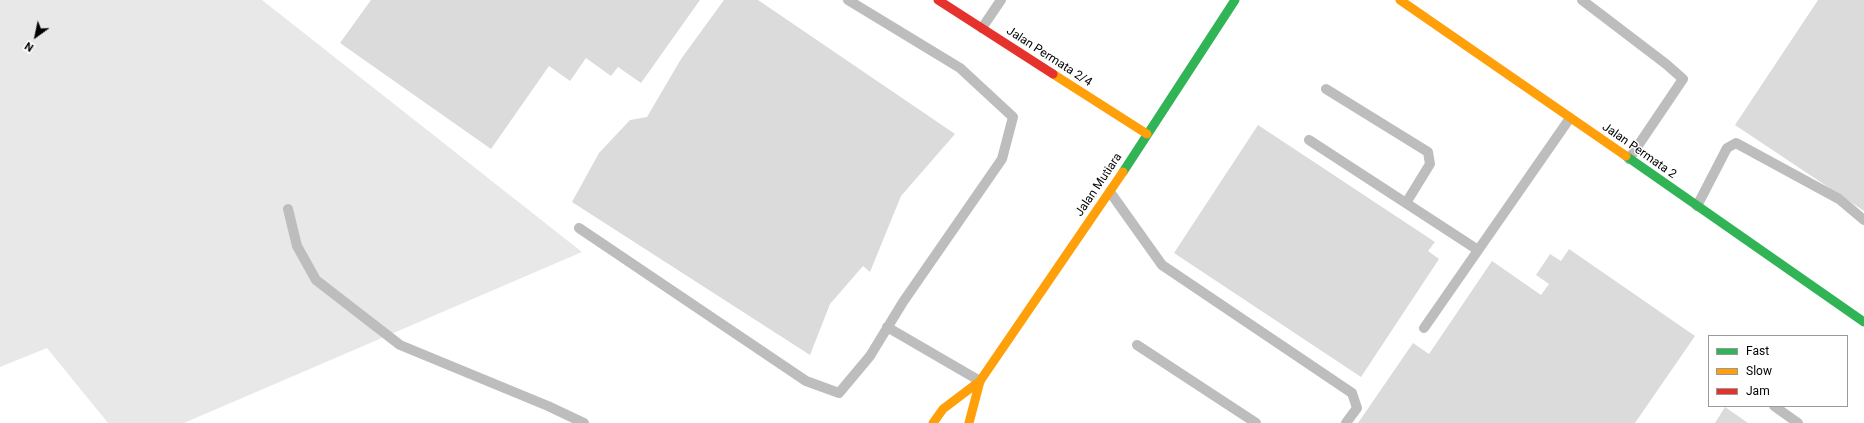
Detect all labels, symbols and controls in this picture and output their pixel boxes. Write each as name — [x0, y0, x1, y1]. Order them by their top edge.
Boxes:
north arrow — [16, 16, 56, 56]
street label: Jalan Permata 2/4 — [1004, 24, 1094, 90]
text: N — [22, 39, 36, 54]
street label: Jalan Permata 2 — [1599, 120, 1679, 182]
street label: Jalan Mutiara — [1073, 151, 1125, 219]
legend — [1708, 335, 1848, 407]
text: Fast — [1746, 344, 1769, 358]
text: Slow — [1746, 364, 1772, 378]
text: Jam — [1746, 384, 1770, 398]

